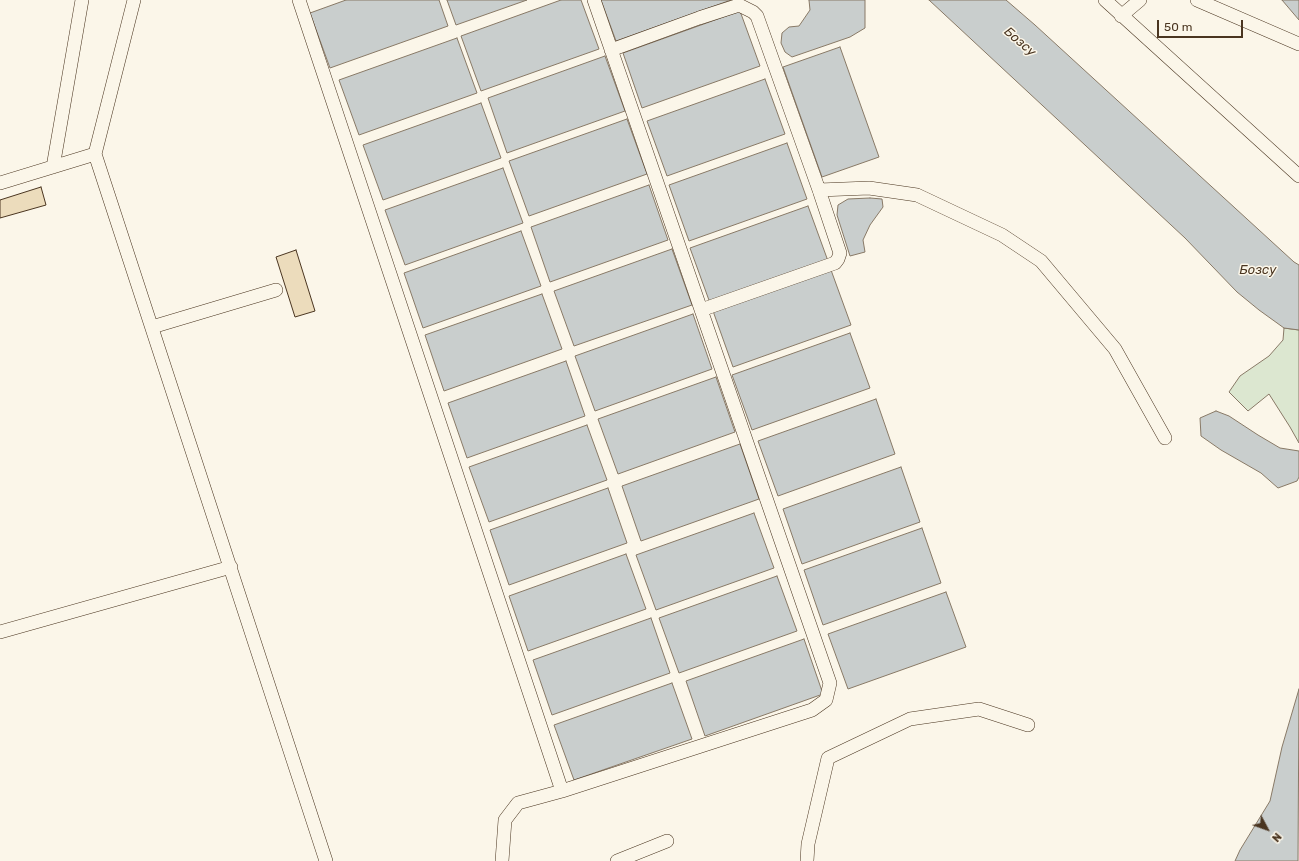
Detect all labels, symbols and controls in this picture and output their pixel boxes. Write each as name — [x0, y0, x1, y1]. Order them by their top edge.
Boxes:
scale bar — [1159, 12, 1245, 38]
text: 50 m — [1164, 20, 1192, 34]
water label: Бозсу — [1001, 24, 1039, 60]
water label: Бозсу — [1240, 262, 1276, 278]
north arrow — [1247, 809, 1287, 849]
text: N — [1269, 830, 1284, 844]

